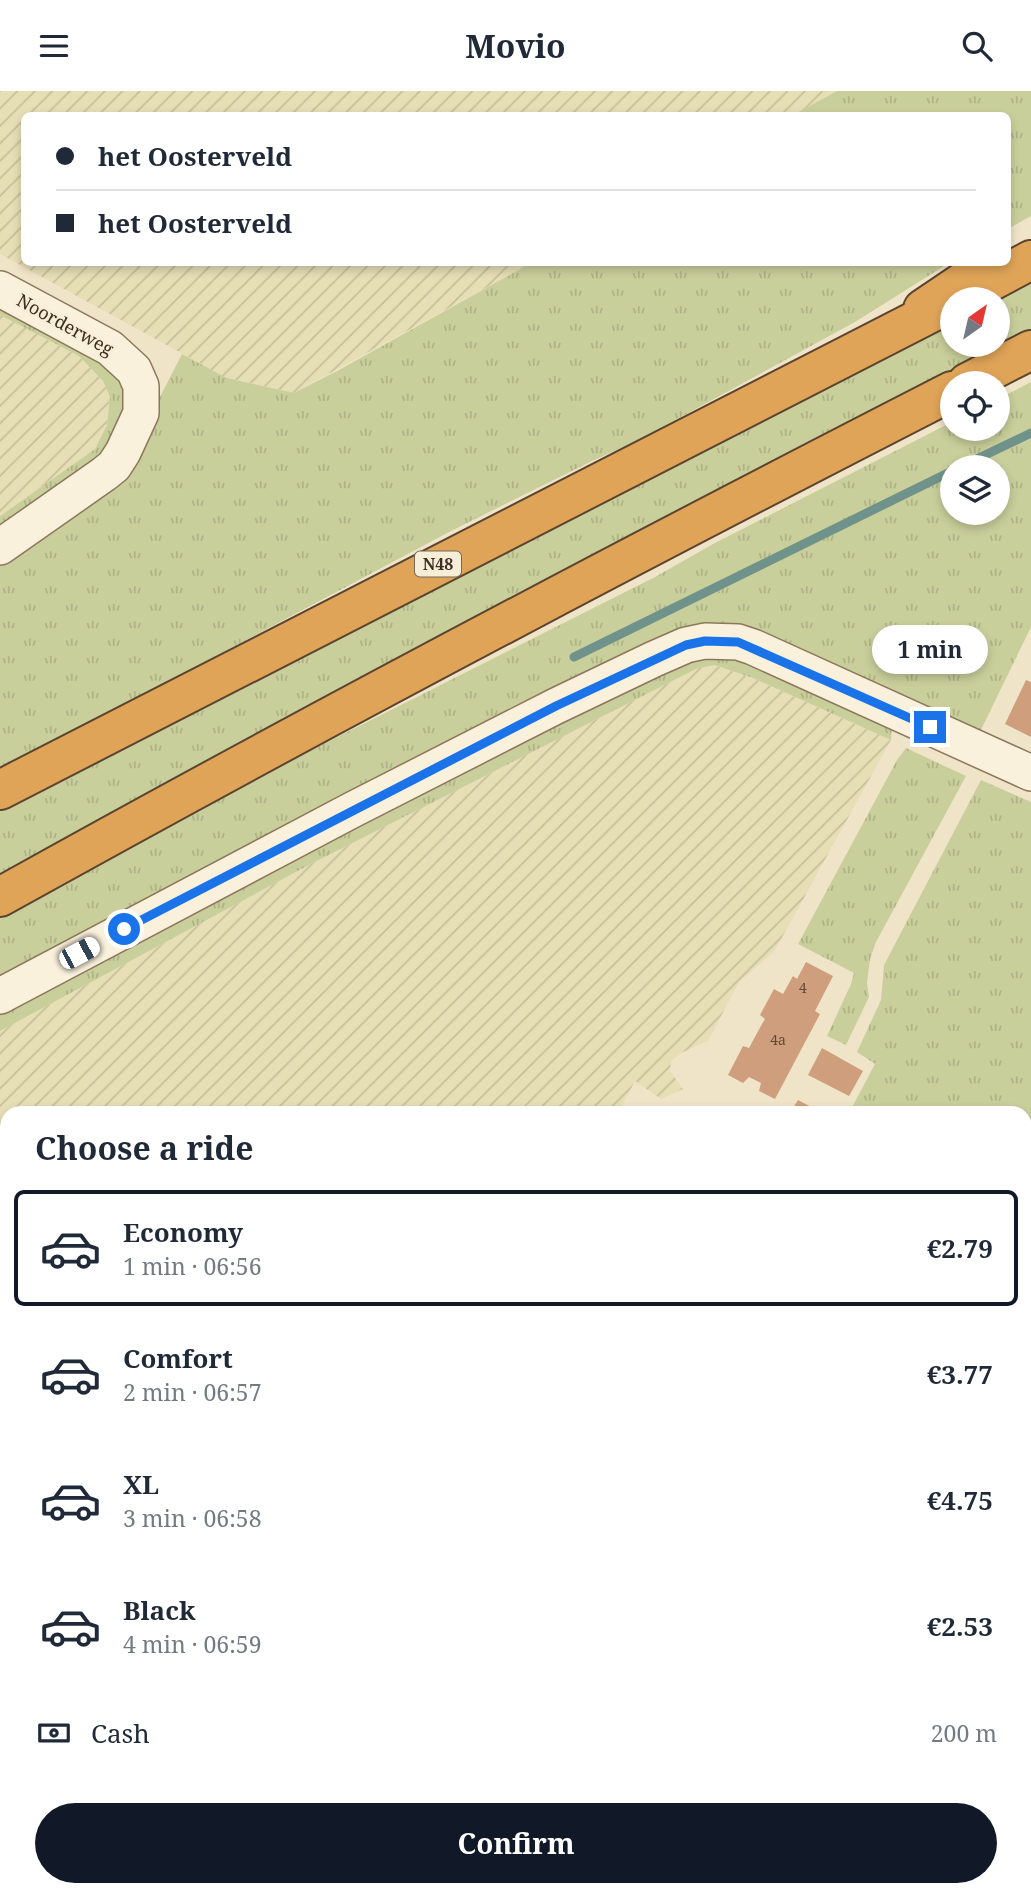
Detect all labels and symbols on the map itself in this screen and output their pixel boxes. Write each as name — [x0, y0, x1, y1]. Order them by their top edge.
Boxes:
north arrow — [940, 287, 1010, 357]
street label: Noorderweg — [13, 288, 118, 361]
road number: N48 — [415, 551, 461, 577]
callout: 1 min — [872, 625, 988, 675]
route end — [914, 711, 946, 743]
route start — [108, 913, 140, 945]
car — [56, 934, 103, 972]
house number: 4 — [799, 978, 807, 997]
house number: 4a — [770, 1030, 786, 1049]

